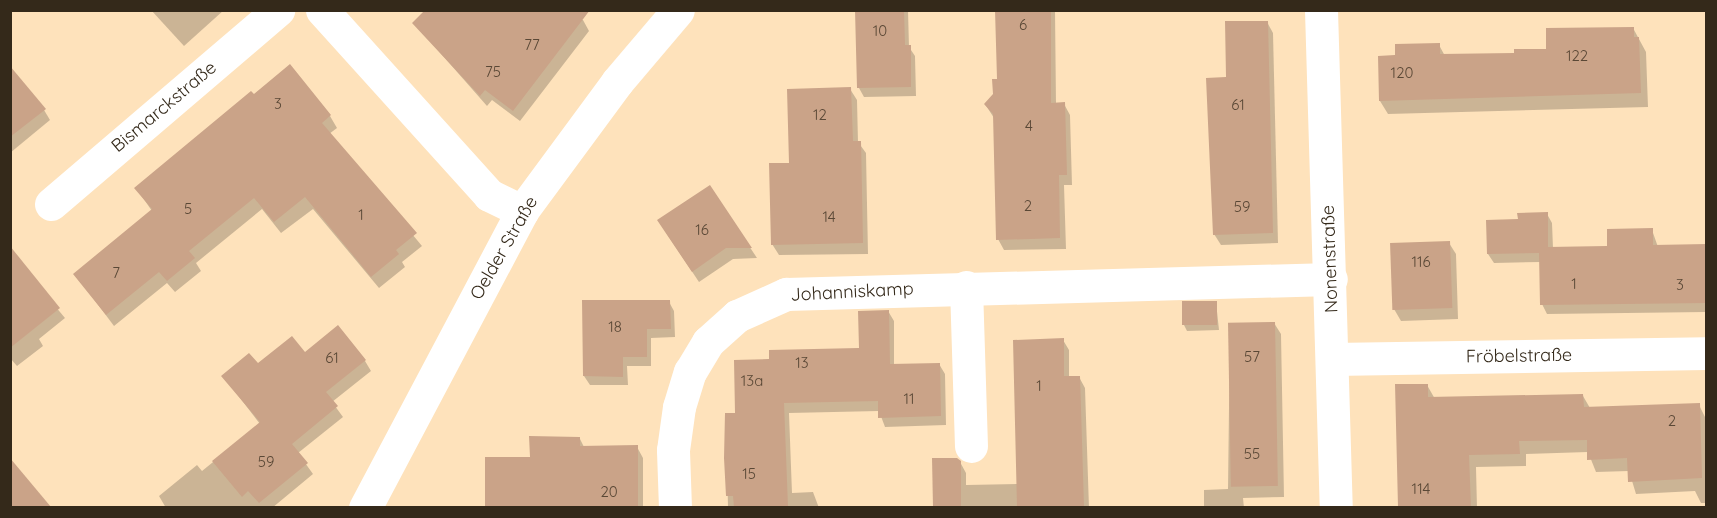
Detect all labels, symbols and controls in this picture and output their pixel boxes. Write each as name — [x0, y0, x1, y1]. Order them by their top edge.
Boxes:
house number: 6 — [1019, 16, 1027, 34]
house number: 10 — [873, 22, 887, 40]
house number: 77 — [524, 36, 540, 54]
house number: 122 — [1566, 47, 1588, 65]
street label: Bismarckstraße — [107, 57, 221, 157]
house number: 75 — [485, 63, 501, 81]
house number: 120 — [1391, 64, 1413, 82]
house number: 3 — [274, 95, 282, 113]
house number: 61 — [1231, 96, 1245, 114]
house number: 12 — [813, 106, 827, 124]
house number: 4 — [1025, 117, 1033, 135]
street label: Oelder Straße — [466, 192, 542, 304]
house number: 2 — [1024, 197, 1032, 215]
house number: 59 — [1234, 198, 1250, 216]
house number: 5 — [184, 200, 192, 218]
street label: Nonenstraße — [1317, 205, 1343, 313]
house number: 1 — [358, 206, 364, 224]
house number: 14 — [822, 208, 836, 226]
house number: 16 — [695, 221, 709, 239]
house number: 116 — [1411, 253, 1431, 271]
house number: 7 — [112, 264, 120, 282]
house number: 1 — [1571, 275, 1577, 293]
house number: 3 — [1676, 276, 1684, 294]
street label: Johanniskamp — [790, 278, 914, 306]
house number: 18 — [608, 318, 622, 336]
street label: Fröbelstraße — [1466, 344, 1572, 368]
house number: 57 — [1244, 348, 1260, 366]
house number: 61 — [325, 349, 339, 367]
house number: 13 — [795, 354, 809, 372]
house number: 13a — [741, 372, 763, 390]
house number: 1 — [1036, 377, 1042, 395]
house number: 11 — [903, 390, 915, 408]
house number: 2 — [1668, 412, 1676, 430]
house number: 55 — [1244, 445, 1260, 463]
house number: 59 — [258, 453, 274, 471]
house number: 15 — [742, 465, 756, 483]
house number: 114 — [1412, 480, 1430, 498]
house number: 20 — [600, 483, 618, 501]

